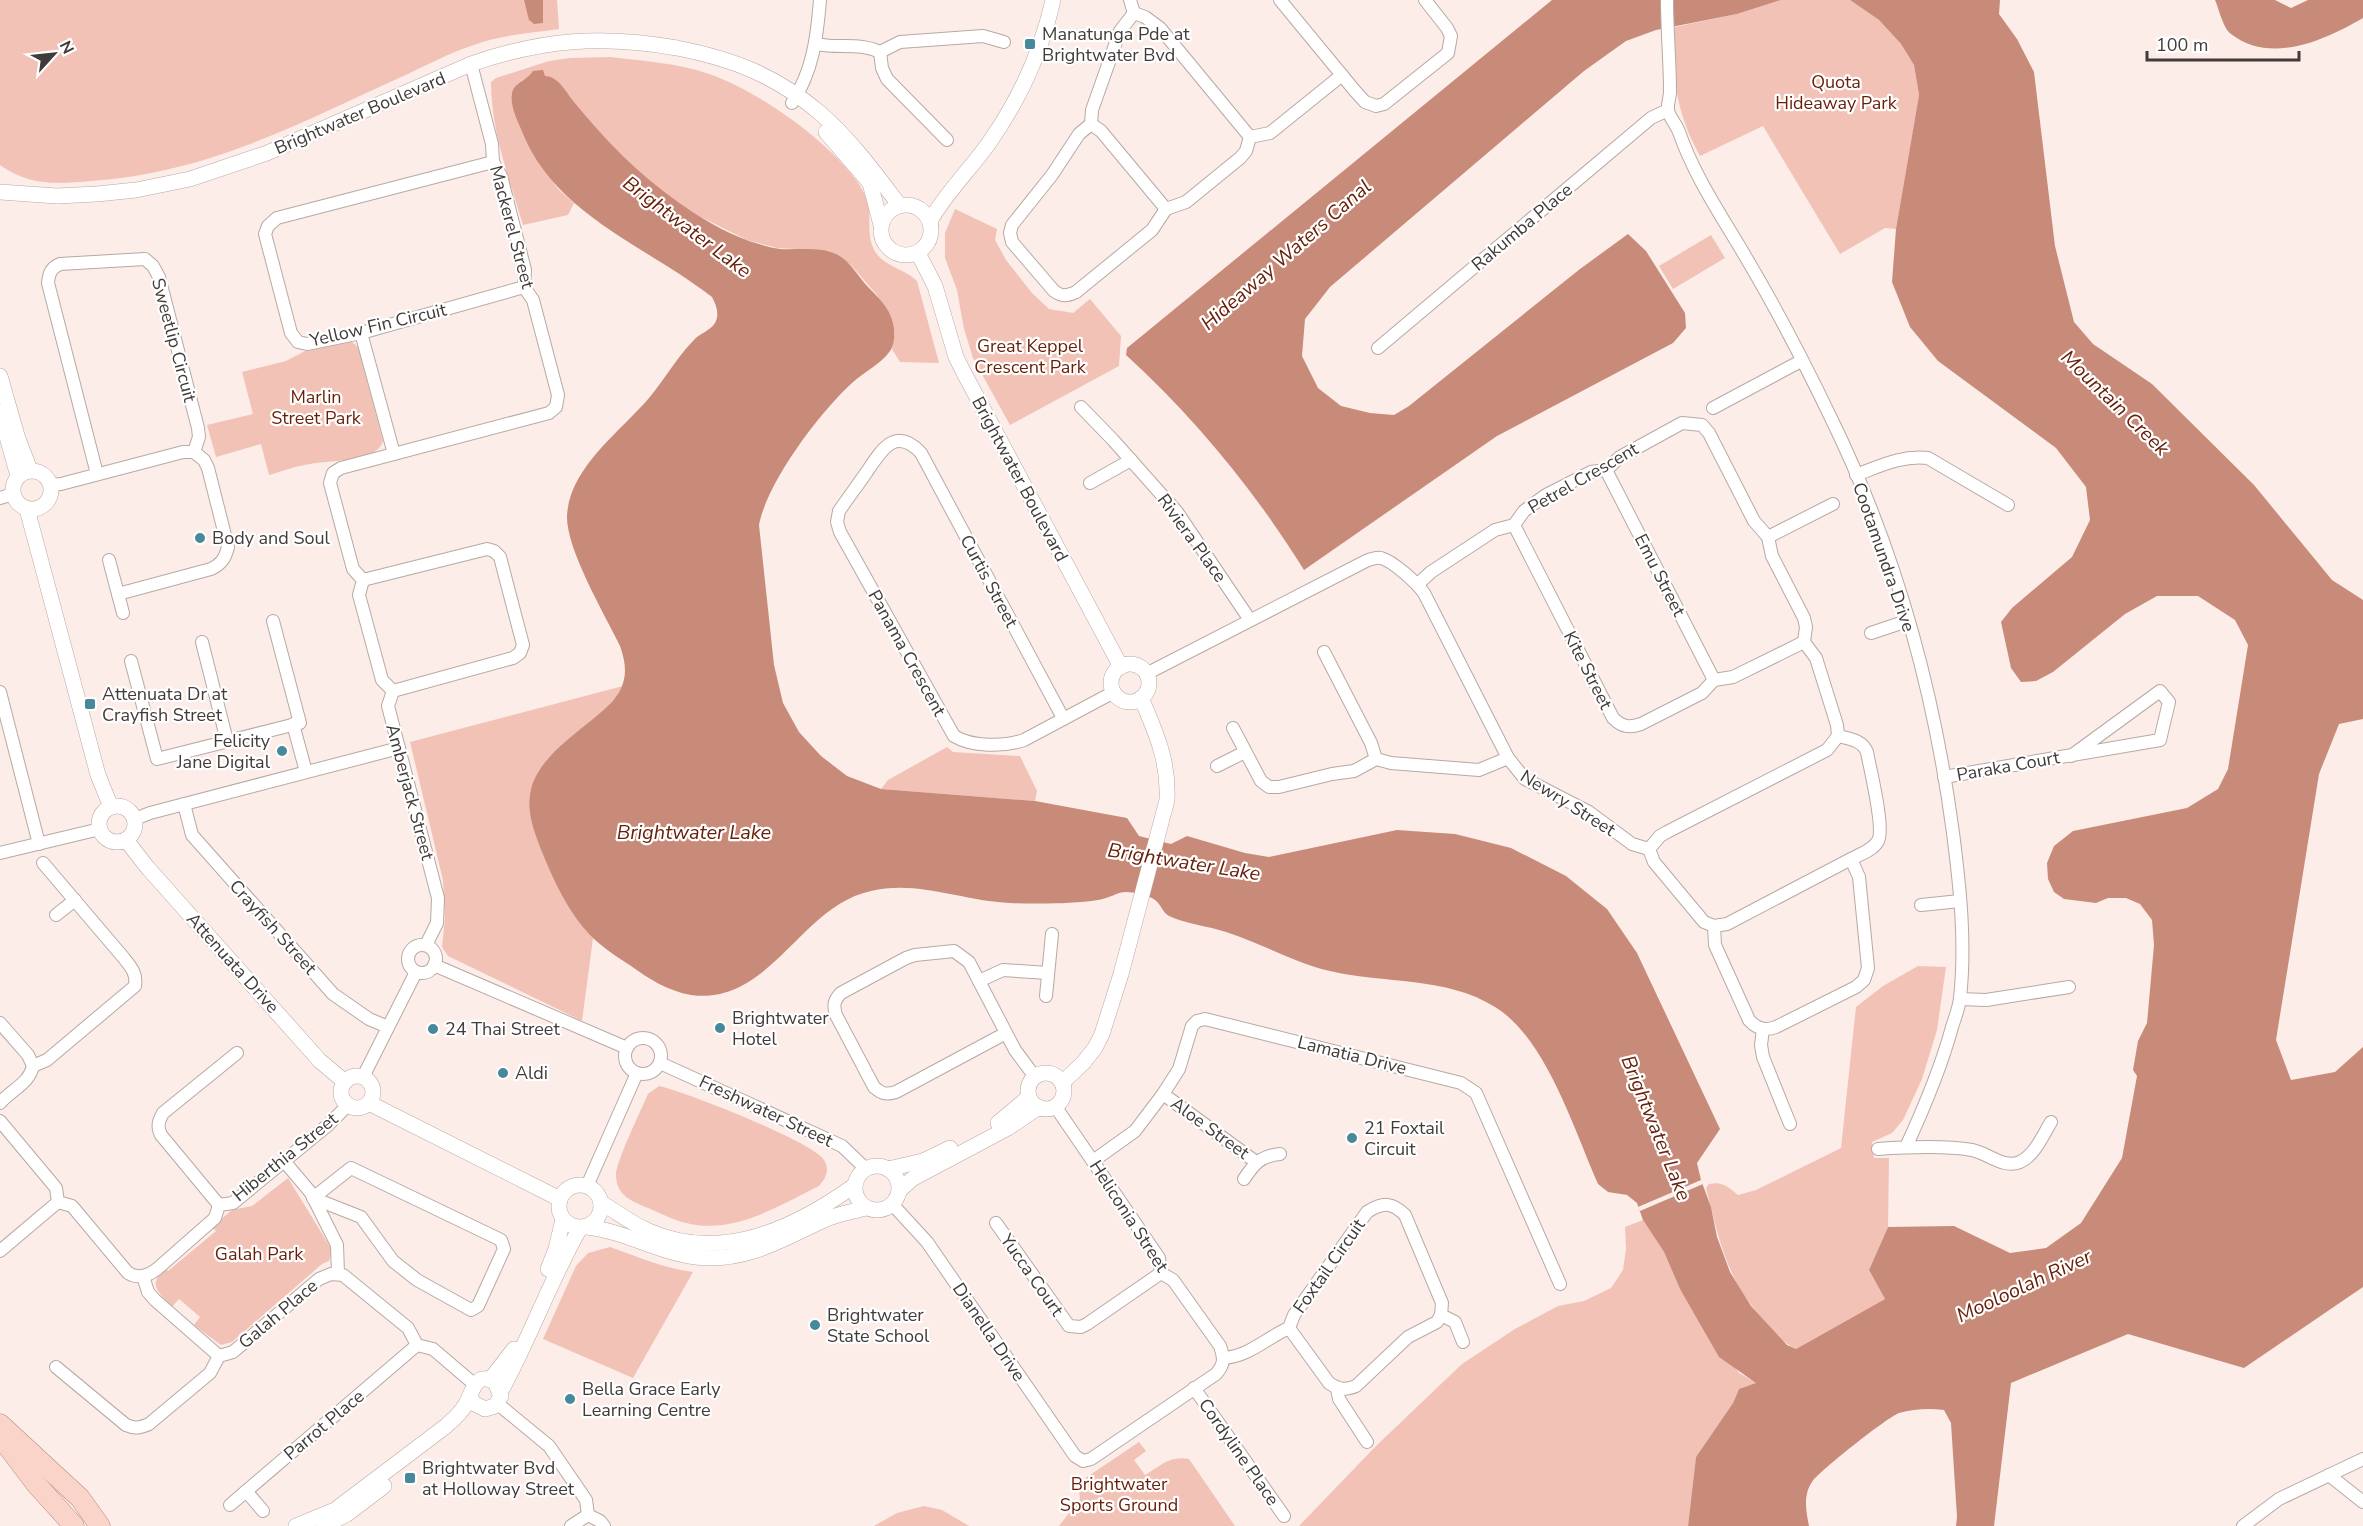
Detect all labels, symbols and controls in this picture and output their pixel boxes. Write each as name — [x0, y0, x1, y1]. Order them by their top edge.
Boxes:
place label: Manatunga Pde at Brightwater Bvd — [1042, 22, 1190, 67]
north arrow — [24, 24, 84, 84]
scale bar — [2147, 24, 2298, 62]
text: 100 m — [2156, 33, 2208, 57]
text: N — [54, 37, 79, 58]
marker: Manatunga Pde at Brightwater Bvd — [1023, 37, 1037, 51]
street label: Brightwater Boulevard — [271, 66, 449, 160]
park label: Quota Hideaway Park — [1775, 70, 1898, 115]
street label: Mackerel Street — [484, 163, 540, 292]
water label: Brightwater Lake — [617, 170, 757, 284]
water label: Hideaway Waters Canal — [1195, 173, 1377, 337]
street label: Rakumba Place — [1467, 178, 1577, 276]
street label: Sweetlip Circuit — [146, 275, 202, 405]
street label: Yellow Fin Circuit — [306, 297, 449, 353]
park label: Great Keppel Crescent Park — [974, 334, 1087, 379]
water label: Mountain Creek — [2055, 344, 2176, 462]
park label: Marlin Street Park — [271, 385, 362, 430]
street label: Brightwater Boulevard — [966, 392, 1074, 566]
street label: Petrel Crescent — [1523, 436, 1643, 519]
street label: Cootamundra Drive — [1847, 479, 1921, 635]
street label: Riviera Place — [1152, 489, 1232, 587]
place label: Body and Soul — [212, 526, 331, 550]
street label: Curtis Street — [955, 530, 1024, 632]
street label: Emu Street — [1629, 530, 1691, 621]
marker: Body and Soul — [193, 531, 207, 545]
street label: Panama Crescent — [862, 586, 952, 721]
street label: Kite Street — [1558, 627, 1618, 714]
place label: Attenuata Dr at Crayfish Street — [102, 682, 228, 727]
marker: Attenuata Dr at Crayfish Street — [83, 697, 97, 711]
street label: Amberjack Street — [380, 721, 440, 863]
place label: Felicity Jane Digital — [176, 729, 271, 774]
marker: Felicity Jane Digital — [275, 744, 289, 758]
street label: Paraka Court — [1955, 745, 2062, 787]
street label: Newry Street — [1516, 764, 1621, 842]
water label: Brightwater Lake — [617, 819, 772, 846]
water label: Brightwater Lake — [1106, 837, 1263, 887]
street label: Crayfish Street — [224, 874, 323, 980]
street label: Attenuata Drive — [181, 907, 285, 1019]
place label: Brightwater Hotel — [732, 1006, 829, 1051]
place label: 24 Thai Street — [445, 1017, 560, 1041]
marker: Brightwater Hotel — [713, 1021, 727, 1035]
marker: 24 Thai Street — [426, 1022, 440, 1036]
street label: Lamatia Drive — [1295, 1030, 1409, 1080]
water label: Brightwater Lake — [1615, 1051, 1698, 1205]
place label: Aldi — [515, 1061, 548, 1085]
marker: Aldi — [496, 1066, 510, 1080]
street label: Freshwater Street — [695, 1070, 837, 1153]
street label: Aloe Street — [1166, 1091, 1255, 1165]
street label: Hiberthia Street — [227, 1107, 343, 1207]
place label: 21 Foxtail Circuit — [1364, 1116, 1445, 1161]
marker: 21 Foxtail Circuit — [1345, 1131, 1359, 1145]
street label: Heliconia Street — [1084, 1156, 1174, 1277]
street label: Foxtail Circuit — [1288, 1213, 1371, 1318]
street label: Yucca Court — [994, 1228, 1069, 1321]
park label: Galah Park — [215, 1242, 304, 1266]
water label: Mooloolah River — [1952, 1242, 2097, 1329]
street label: Galah Place — [233, 1274, 323, 1354]
street label: Dianella Drive — [947, 1278, 1031, 1386]
place label: Brightwater State School — [827, 1303, 930, 1348]
marker: Brightwater State School — [808, 1318, 822, 1332]
place label: Bella Grace Early Learning Centre — [582, 1377, 721, 1422]
street label: Parrot Place — [279, 1384, 369, 1466]
marker: Bella Grace Early Learning Centre — [563, 1392, 577, 1406]
street label: Cordyline Place — [1193, 1394, 1285, 1510]
place label: Brightwater Bvd at Holloway Street — [422, 1456, 575, 1501]
marker: Brightwater Bvd at Holloway Street — [403, 1471, 417, 1485]
park label: Brightwater Sports Ground — [1060, 1472, 1178, 1517]

